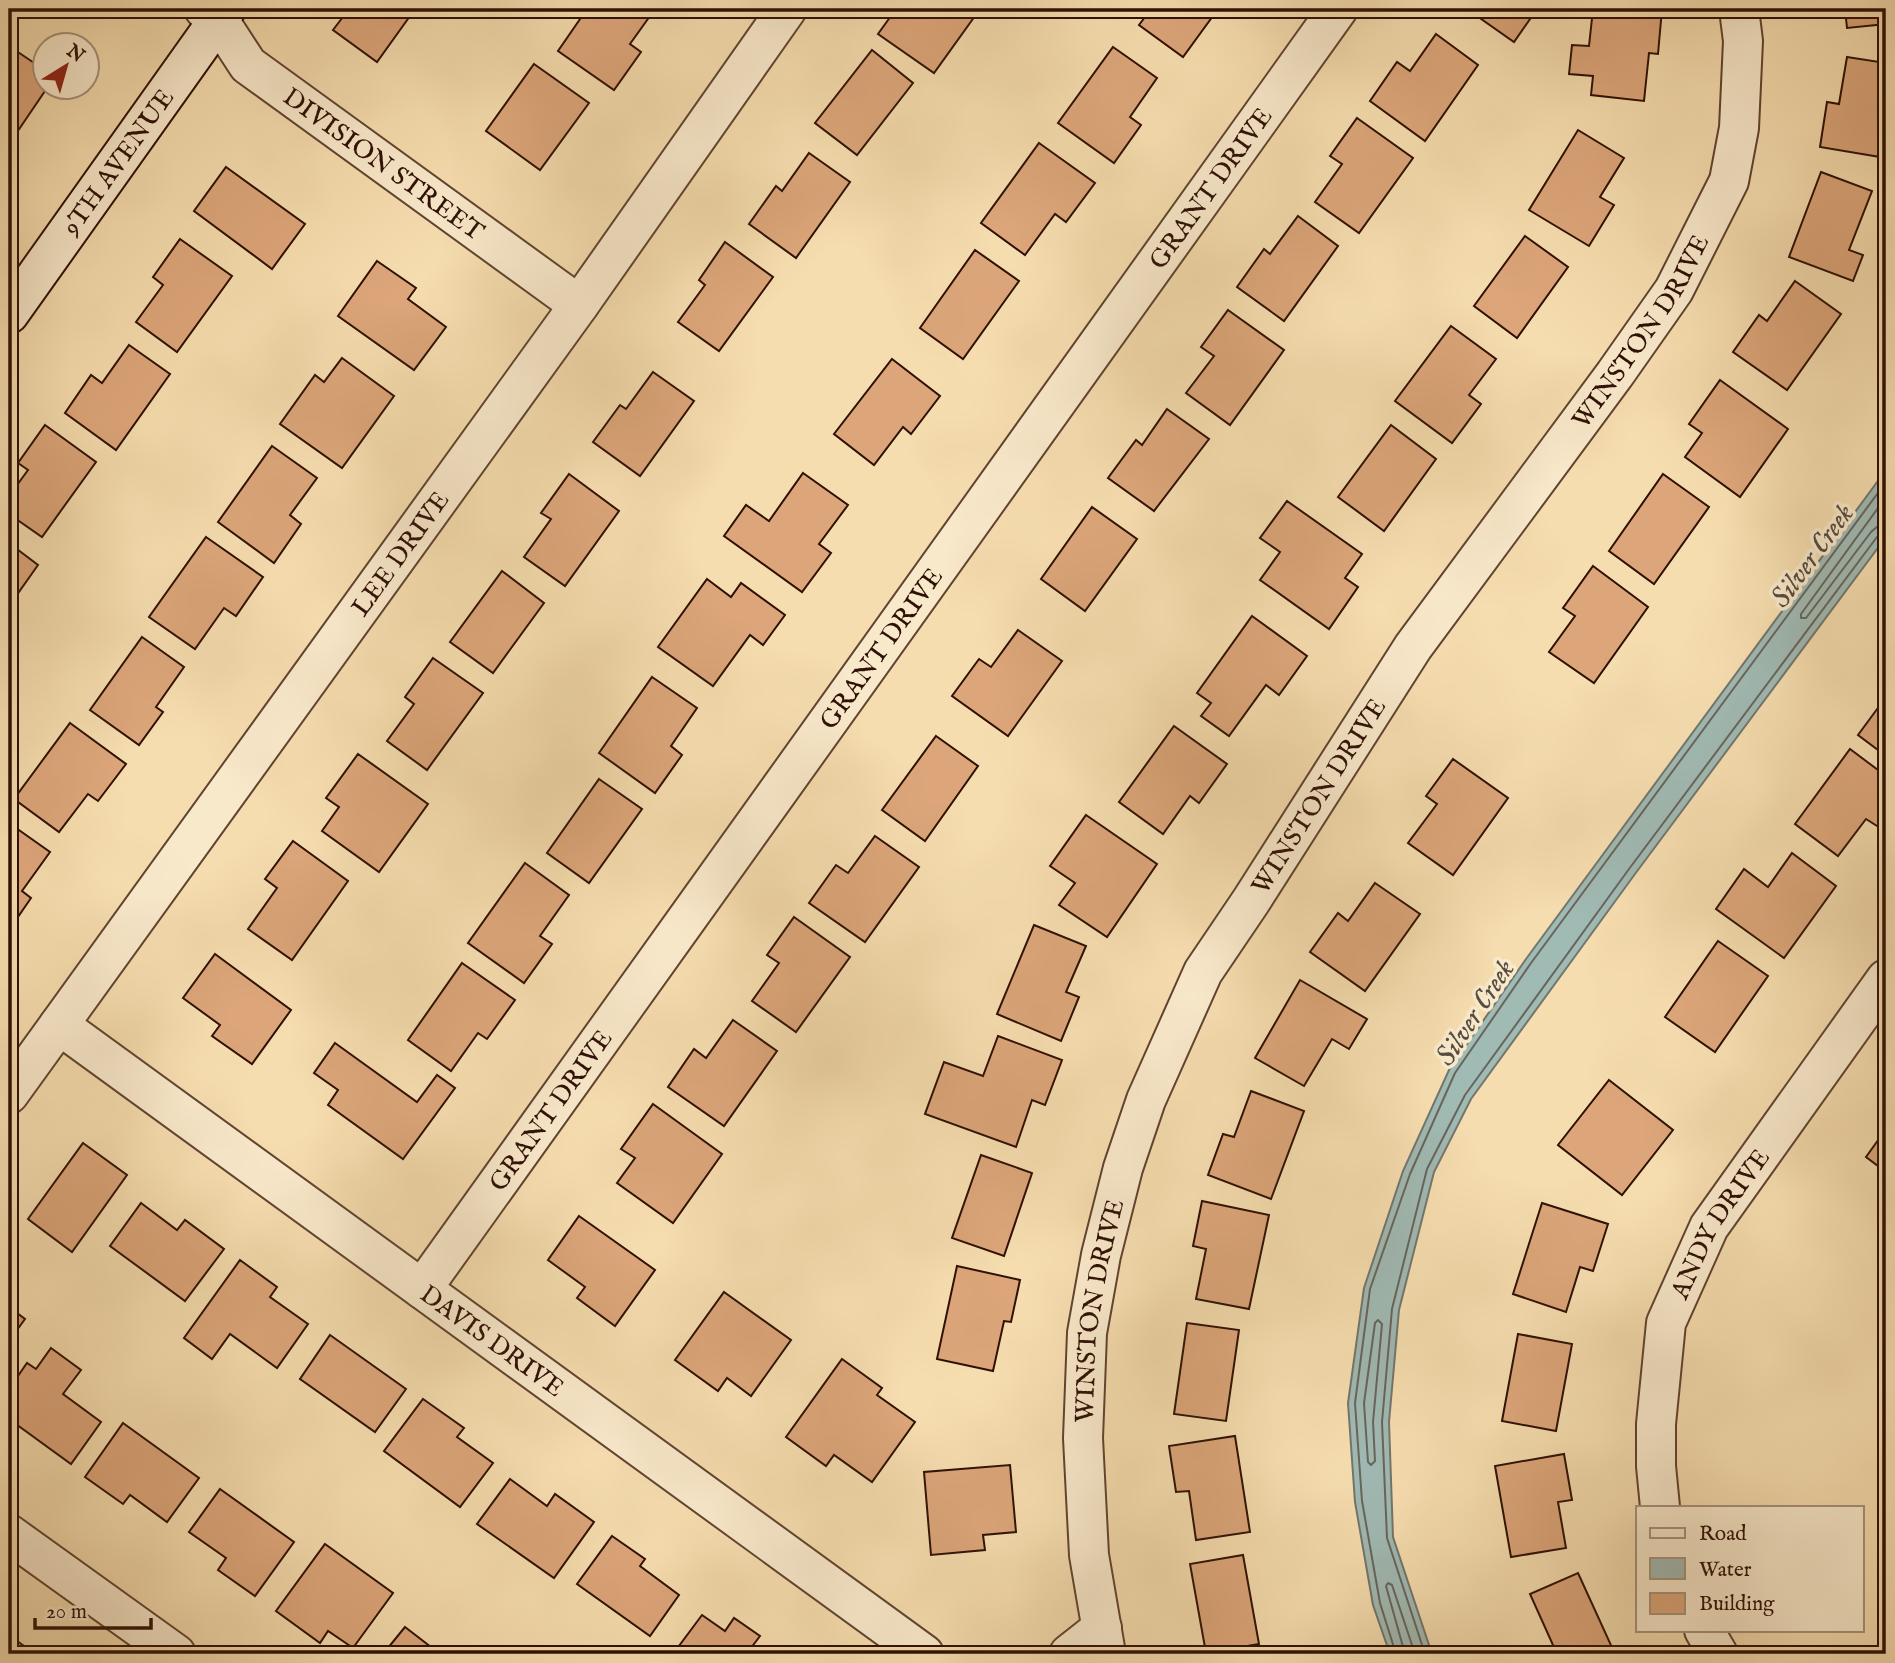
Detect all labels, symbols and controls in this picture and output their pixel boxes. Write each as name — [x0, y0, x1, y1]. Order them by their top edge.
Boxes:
north arrow — [32, 32, 102, 102]
text: N — [60, 39, 89, 69]
street label: DIVISION STREET — [276, 81, 490, 249]
street label: 9TH AVENUE — [55, 83, 182, 243]
street label: GRANT DRIVE — [1142, 101, 1280, 276]
street label: WINSTON DRIVE — [1565, 229, 1717, 436]
street label: LEE DRIVE — [345, 485, 457, 623]
water label: Silver Creek — [1764, 498, 1862, 615]
street label: GRANT DRIVE — [813, 562, 951, 736]
street label: WINSTON DRIVE — [1245, 692, 1394, 901]
water label: Silver Creek — [1429, 954, 1523, 1073]
street label: GRANT DRIVE — [482, 1024, 620, 1198]
street label: ANDY DRIVE — [1663, 1143, 1778, 1305]
street label: WINSTON DRIVE — [1069, 1196, 1132, 1423]
street label: DAVIS DRIVE — [413, 1278, 570, 1405]
legend — [1636, 1506, 1864, 1632]
text: Road — [1699, 1521, 1747, 1548]
text: Water — [1699, 1557, 1752, 1584]
scale bar — [35, 1586, 150, 1630]
text: Building — [1699, 1591, 1775, 1618]
text: 20 m — [46, 1599, 87, 1626]

